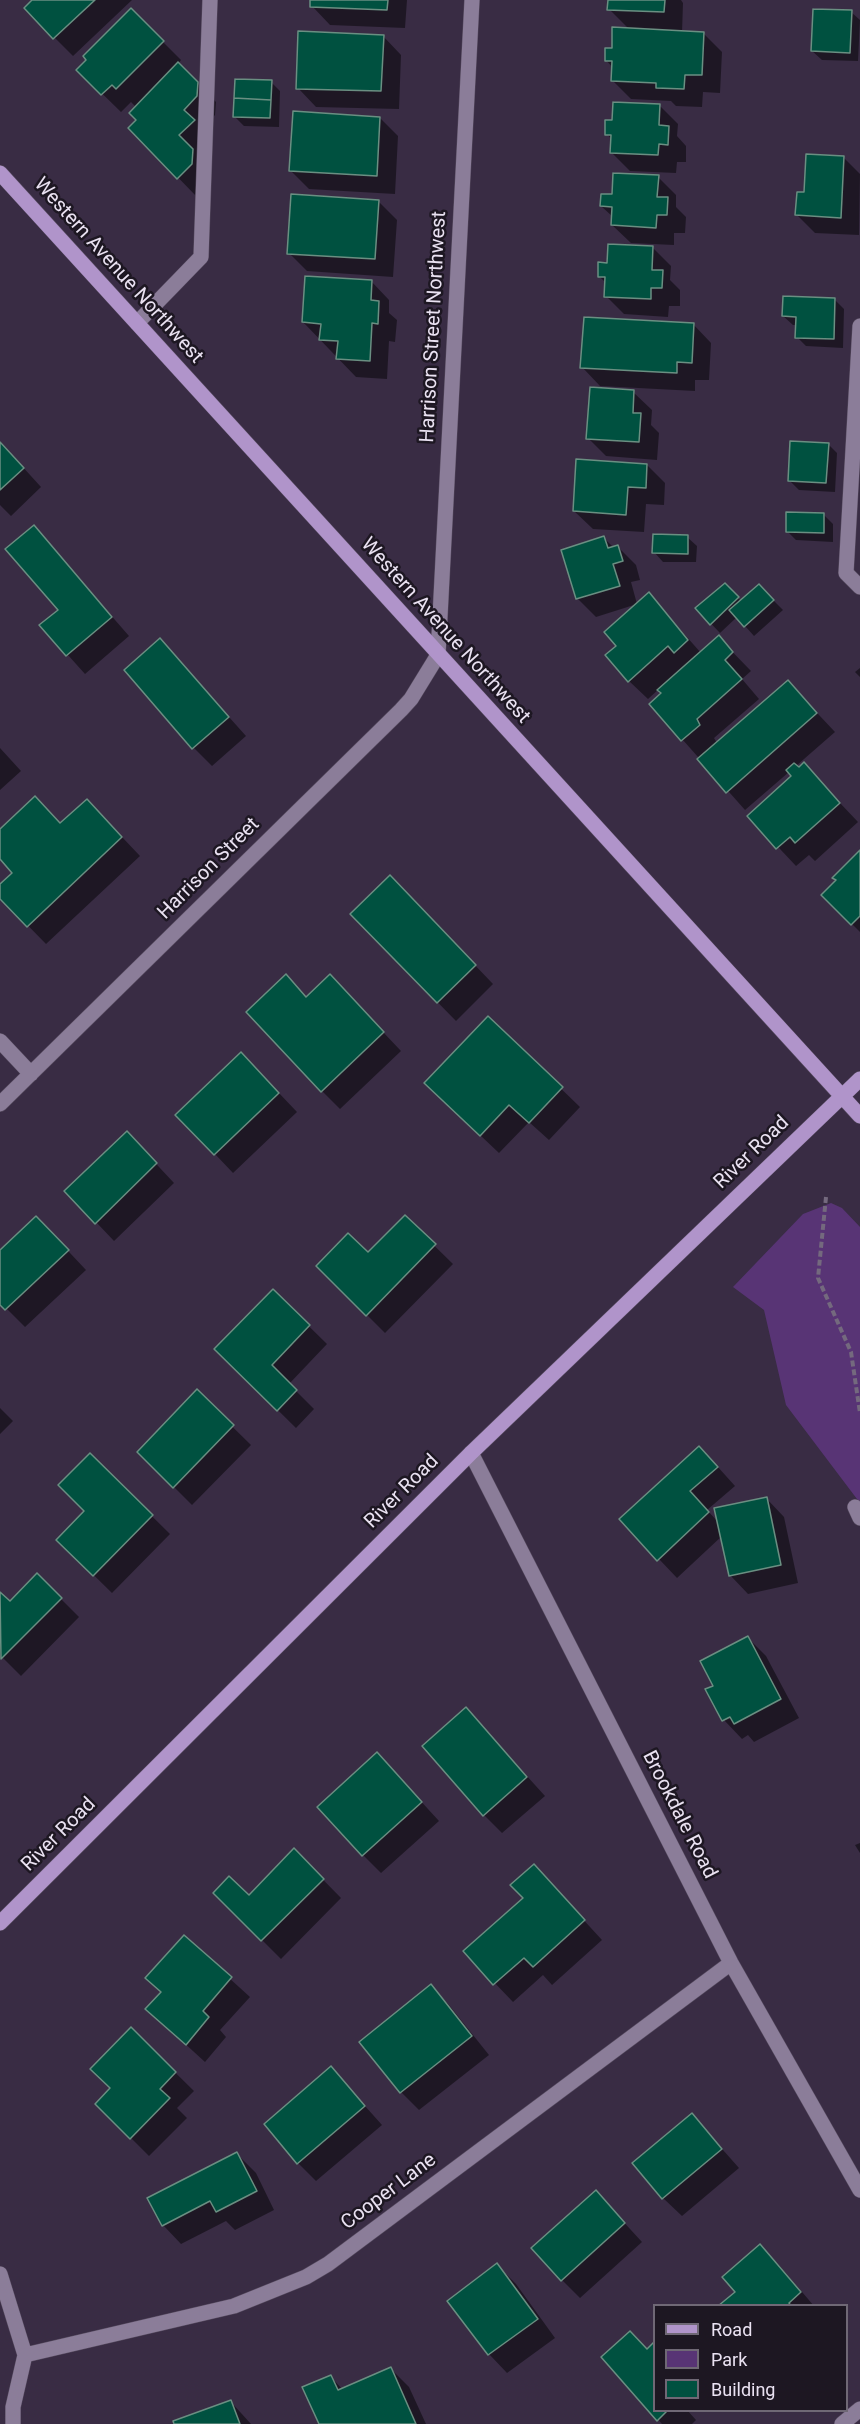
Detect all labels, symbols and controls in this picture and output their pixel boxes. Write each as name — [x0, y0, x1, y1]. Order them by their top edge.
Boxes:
street label: Western Avenue Northwest — [28, 173, 208, 369]
street label: Harrison Street Northwest — [416, 211, 452, 443]
street label: Western Avenue Northwest — [355, 533, 535, 729]
street label: Harrison Street — [153, 813, 265, 925]
street label: River Road — [710, 1111, 794, 1195]
street label: River Road — [360, 1450, 444, 1534]
street label: Brookdale Road — [636, 1747, 722, 1883]
street label: River Road — [17, 1793, 101, 1877]
street label: Cooper Lane — [337, 2149, 441, 2235]
legend — [653, 2304, 848, 2412]
text: Road — [711, 2319, 752, 2340]
text: Park — [711, 2349, 747, 2370]
text: Building — [711, 2379, 775, 2400]

